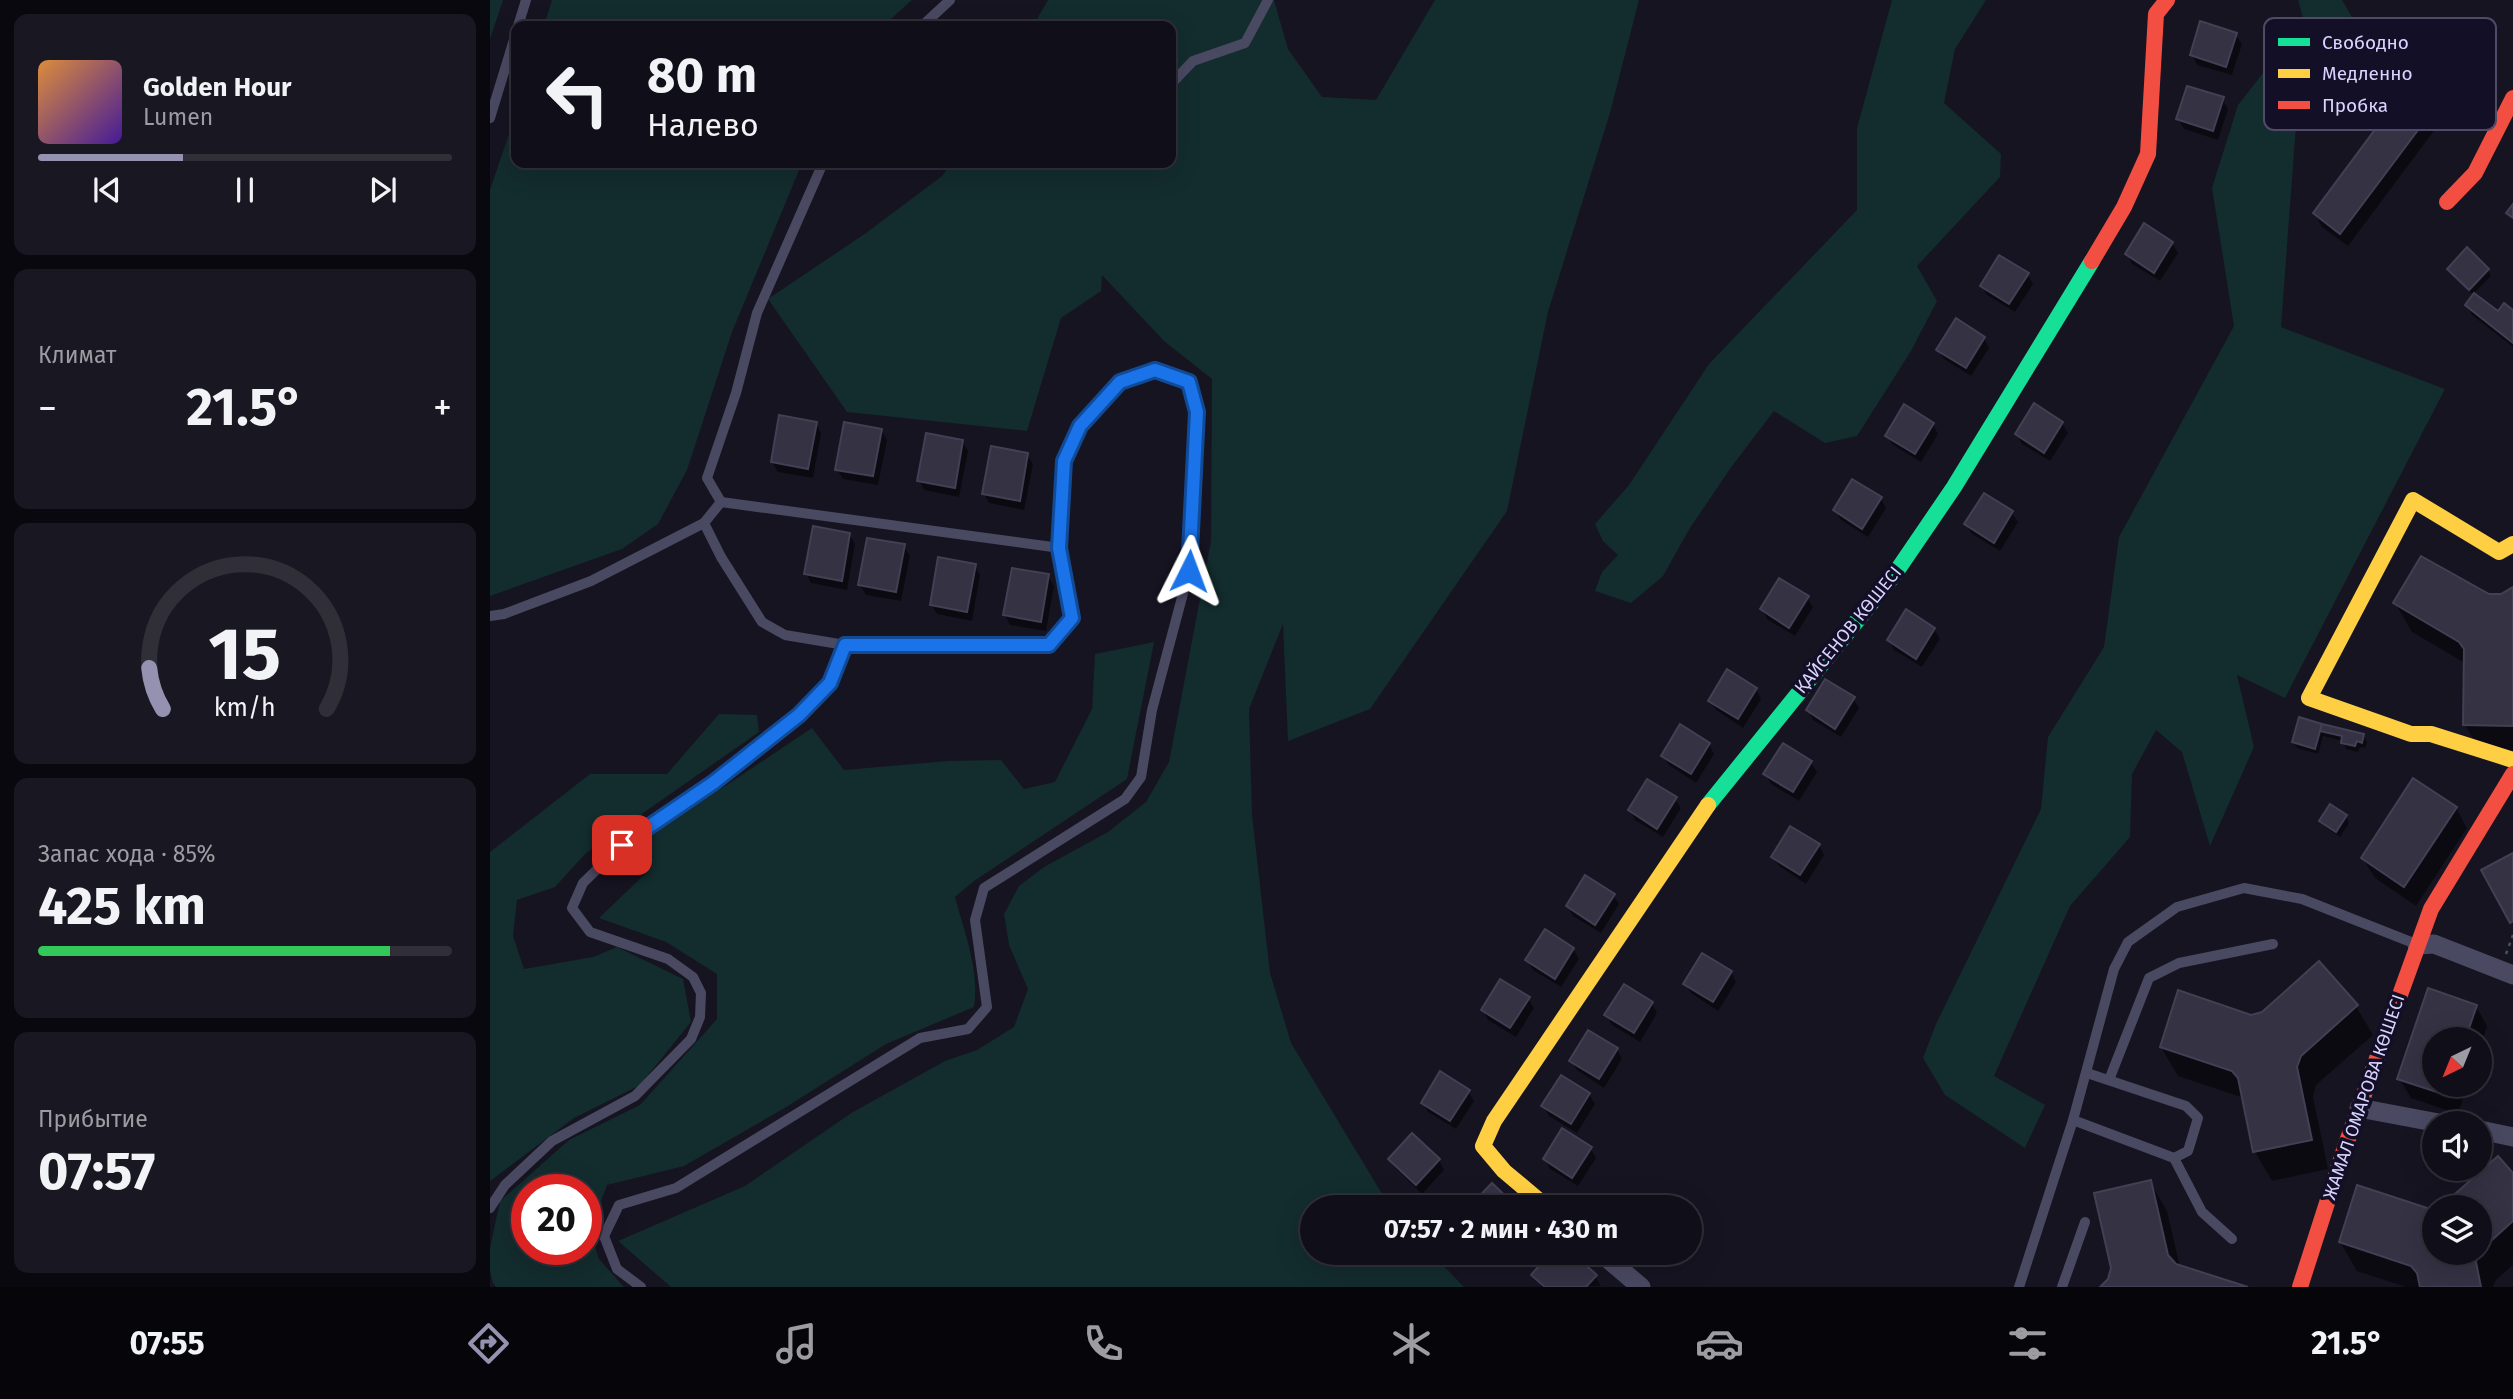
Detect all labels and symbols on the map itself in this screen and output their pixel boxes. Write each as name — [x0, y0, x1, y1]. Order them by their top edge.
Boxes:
legend — [2264, 18, 2496, 130]
text: Свободно — [2322, 31, 2409, 54]
text: Медленно — [2322, 62, 2413, 85]
text: Пробка — [2322, 94, 2388, 117]
position arrow — [1152, 534, 1226, 608]
street label: ҚАЙСЕНОВ КӨШЕСІ — [1790, 562, 1906, 698]
pin — [592, 815, 652, 875]
street label: ЖАМАЛ ОМАРОВА КӨШЕСІ — [2318, 991, 2410, 1203]
north arrow — [2422, 1027, 2492, 1097]
speed limit sign: 20 — [511, 1174, 602, 1265]

